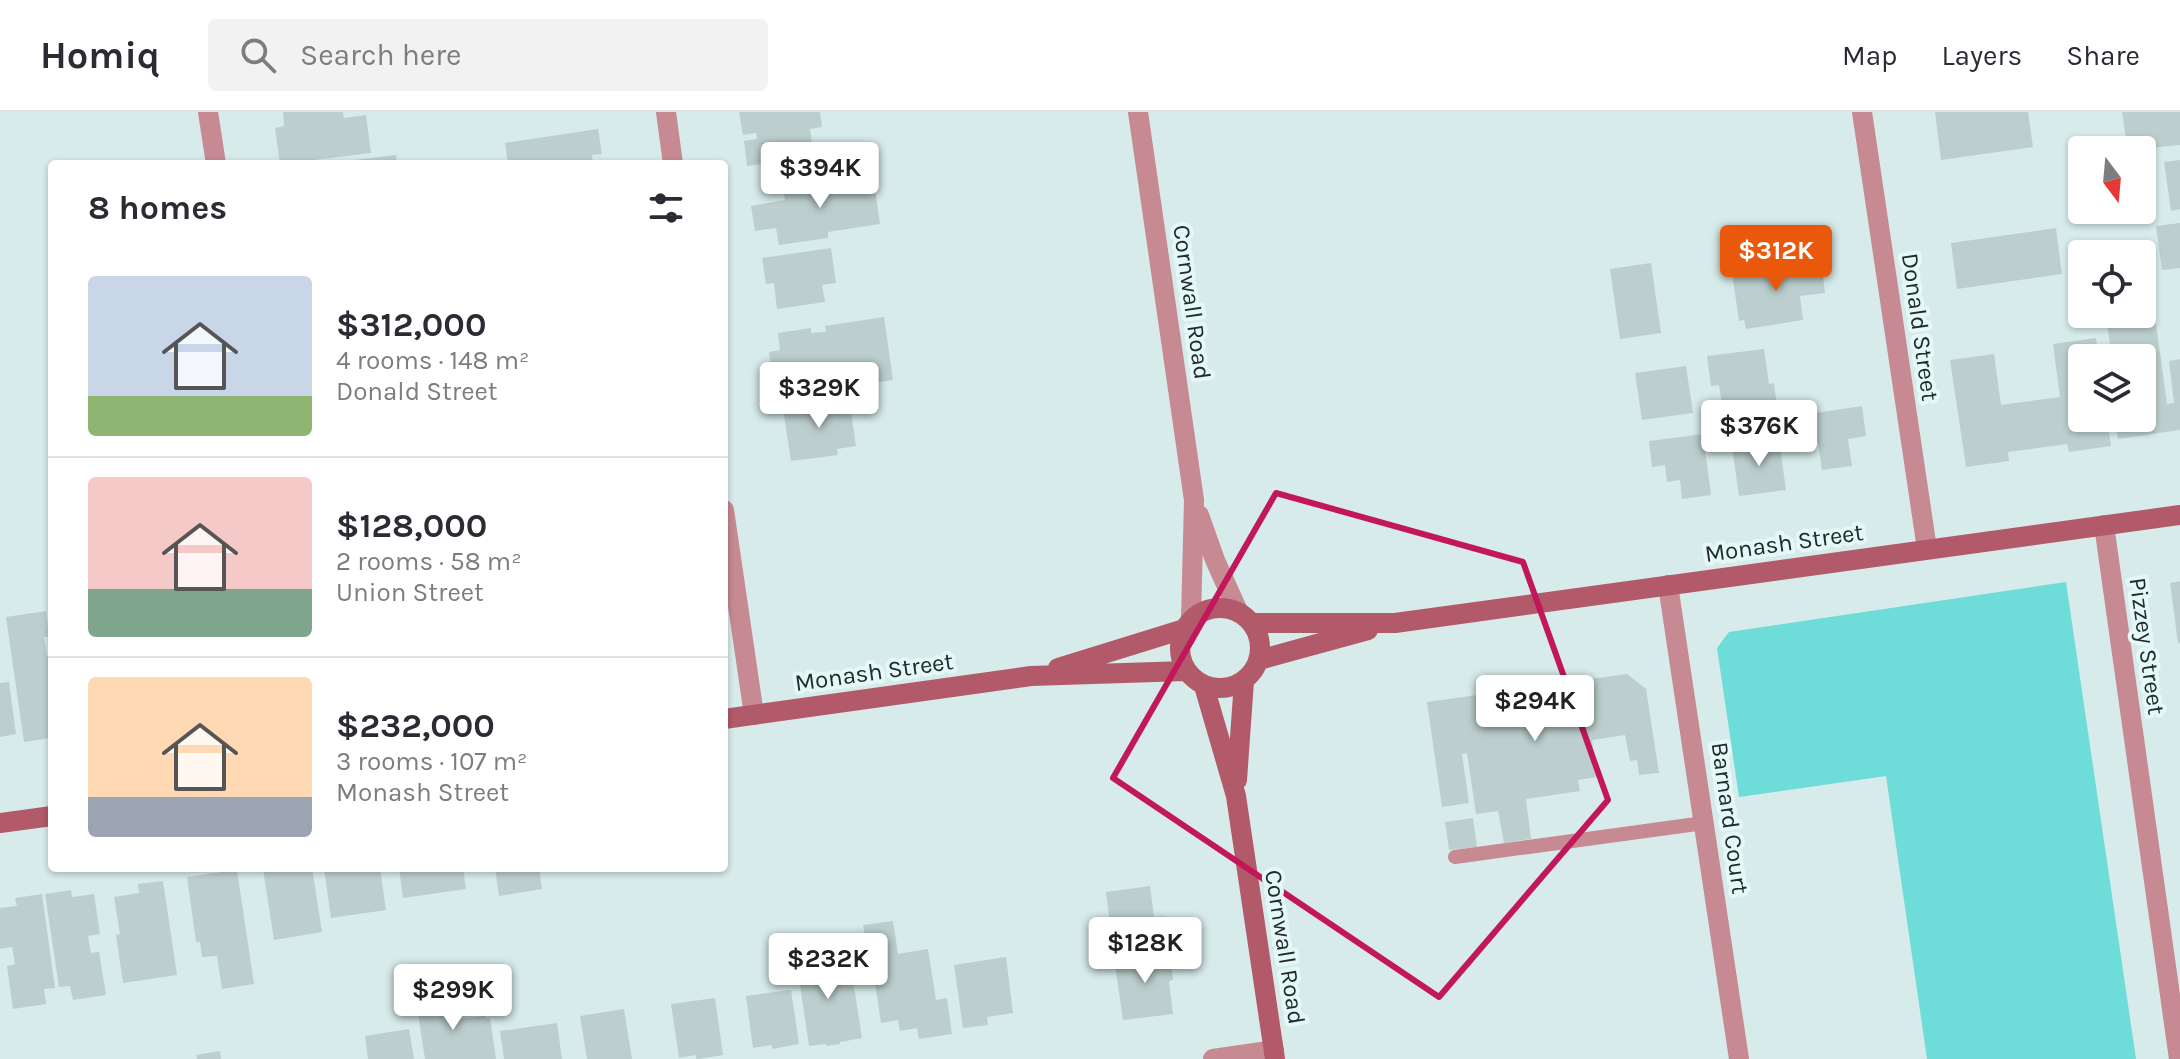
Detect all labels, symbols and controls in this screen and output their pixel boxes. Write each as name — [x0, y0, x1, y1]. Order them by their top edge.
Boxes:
search box — [208, 19, 768, 91]
text: Homiq — [40, 33, 160, 78]
icon: search — [236, 33, 280, 77]
text: Search here — [300, 37, 461, 73]
text: Map — [1842, 39, 1897, 72]
text: Layers — [1941, 39, 2022, 72]
text: Share — [2066, 39, 2140, 72]
north arrow — [2068, 136, 2156, 224]
map controls — [2068, 136, 2156, 432]
pin: $394K — [764, 142, 876, 210]
text: $394K — [779, 152, 861, 183]
icon: filters — [644, 186, 688, 230]
text: 8 homes — [88, 188, 227, 228]
street label: Cornwall Road — [1167, 223, 1217, 381]
pin: $312K — [1720, 225, 1832, 293]
text: $312K — [1738, 235, 1814, 266]
button: locate — [2068, 240, 2156, 328]
street label: Donald Street — [1896, 251, 1944, 403]
text: $312,000 — [336, 305, 486, 345]
icon: home — [152, 308, 248, 404]
button: layers — [2068, 344, 2156, 432]
text: 4 rooms · 148 m² — [336, 345, 530, 376]
pin: $329K — [763, 362, 875, 430]
text: $329K — [778, 372, 860, 403]
text: Donald Street — [336, 376, 498, 407]
pin: $376K — [1703, 400, 1815, 468]
text: $376K — [1719, 410, 1799, 441]
text: $128,000 — [336, 506, 487, 546]
icon: home — [152, 509, 248, 605]
street label: Monash Street — [1703, 518, 1865, 568]
text: 2 rooms · 58 m² — [336, 546, 522, 577]
street label: Pizzey Street — [2124, 576, 2170, 716]
text: Union Street — [336, 577, 484, 608]
street label: Monash Street — [793, 647, 955, 697]
pin: $294K — [1479, 675, 1591, 743]
text: $294K — [1494, 685, 1576, 716]
text: $232,000 — [336, 706, 495, 746]
icon: home — [152, 709, 248, 805]
street label: Barnard Court — [1705, 740, 1755, 896]
text: 3 rooms · 107 m² — [336, 746, 527, 777]
text: Monash Street — [336, 777, 509, 808]
street label: Cornwall Road — [1259, 868, 1311, 1026]
pin: $128K — [1089, 917, 1201, 985]
text: $128K — [1107, 927, 1183, 958]
pin: $232K — [772, 933, 884, 1001]
text: $232K — [787, 943, 869, 974]
pin: $299K — [397, 964, 509, 1032]
text: $299K — [412, 974, 494, 1005]

